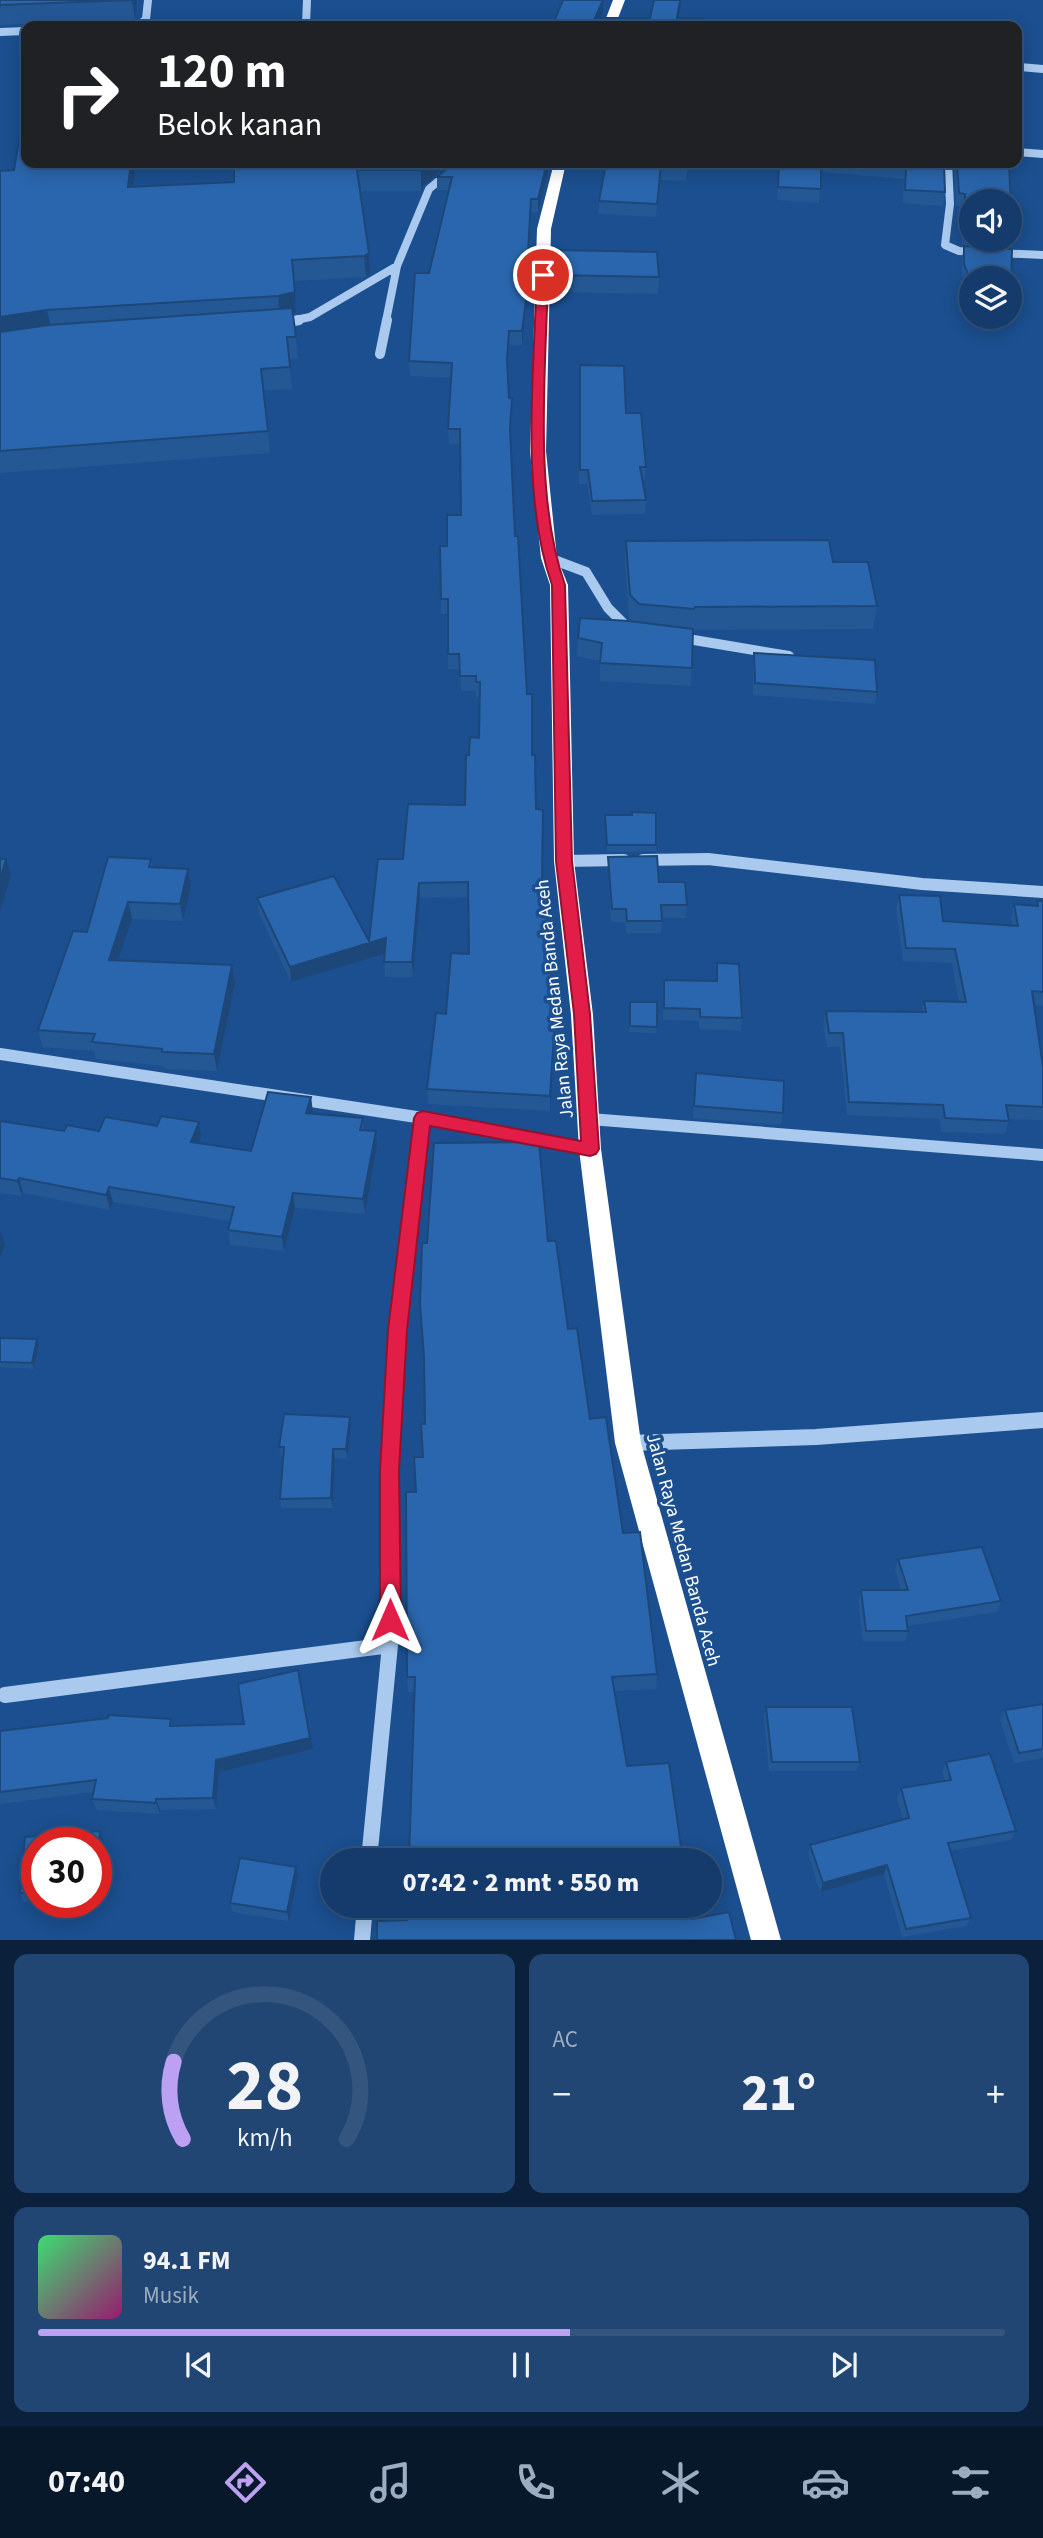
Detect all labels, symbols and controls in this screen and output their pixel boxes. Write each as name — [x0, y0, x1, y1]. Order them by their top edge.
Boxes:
text: 120 m — [157, 37, 286, 107]
icon: right — [42, 49, 133, 140]
text: Belok kanan — [157, 102, 322, 148]
map controls — [959, 189, 1022, 329]
button: sound — [959, 189, 1022, 252]
pin — [513, 245, 573, 305]
icon: arrive — [524, 256, 562, 294]
button: layers — [959, 266, 1022, 329]
street label: Jalan Raya Medan Banda Aceh — [529, 878, 581, 1120]
street label: Jalan Raya Medan Banda Aceh — [639, 1430, 727, 1670]
position arrow — [353, 1583, 427, 1657]
speed limit sign: 30 — [21, 1827, 112, 1918]
text: 07:42 · 2 mnt · 550 m — [403, 1864, 639, 1901]
text: AC — [553, 2023, 578, 2056]
text: 28 — [226, 2035, 303, 2139]
text: 21° — [741, 2057, 816, 2131]
text: − — [553, 2068, 571, 2122]
text: + — [986, 2068, 1005, 2122]
text: km/h — [237, 2120, 292, 2156]
text: 94.1 FM — [143, 2242, 231, 2279]
text: Musik — [143, 2279, 199, 2312]
icon: previous — [180, 2346, 218, 2384]
icon: pause — [502, 2346, 540, 2384]
icon: next — [825, 2346, 863, 2384]
icon: directions — [221, 2458, 270, 2507]
icon: music — [366, 2458, 415, 2507]
icon: phone — [511, 2458, 560, 2507]
icon: climate — [656, 2458, 705, 2507]
icon: car — [801, 2458, 850, 2507]
icon: filters — [946, 2458, 995, 2507]
text: 07:40 — [48, 2459, 125, 2505]

